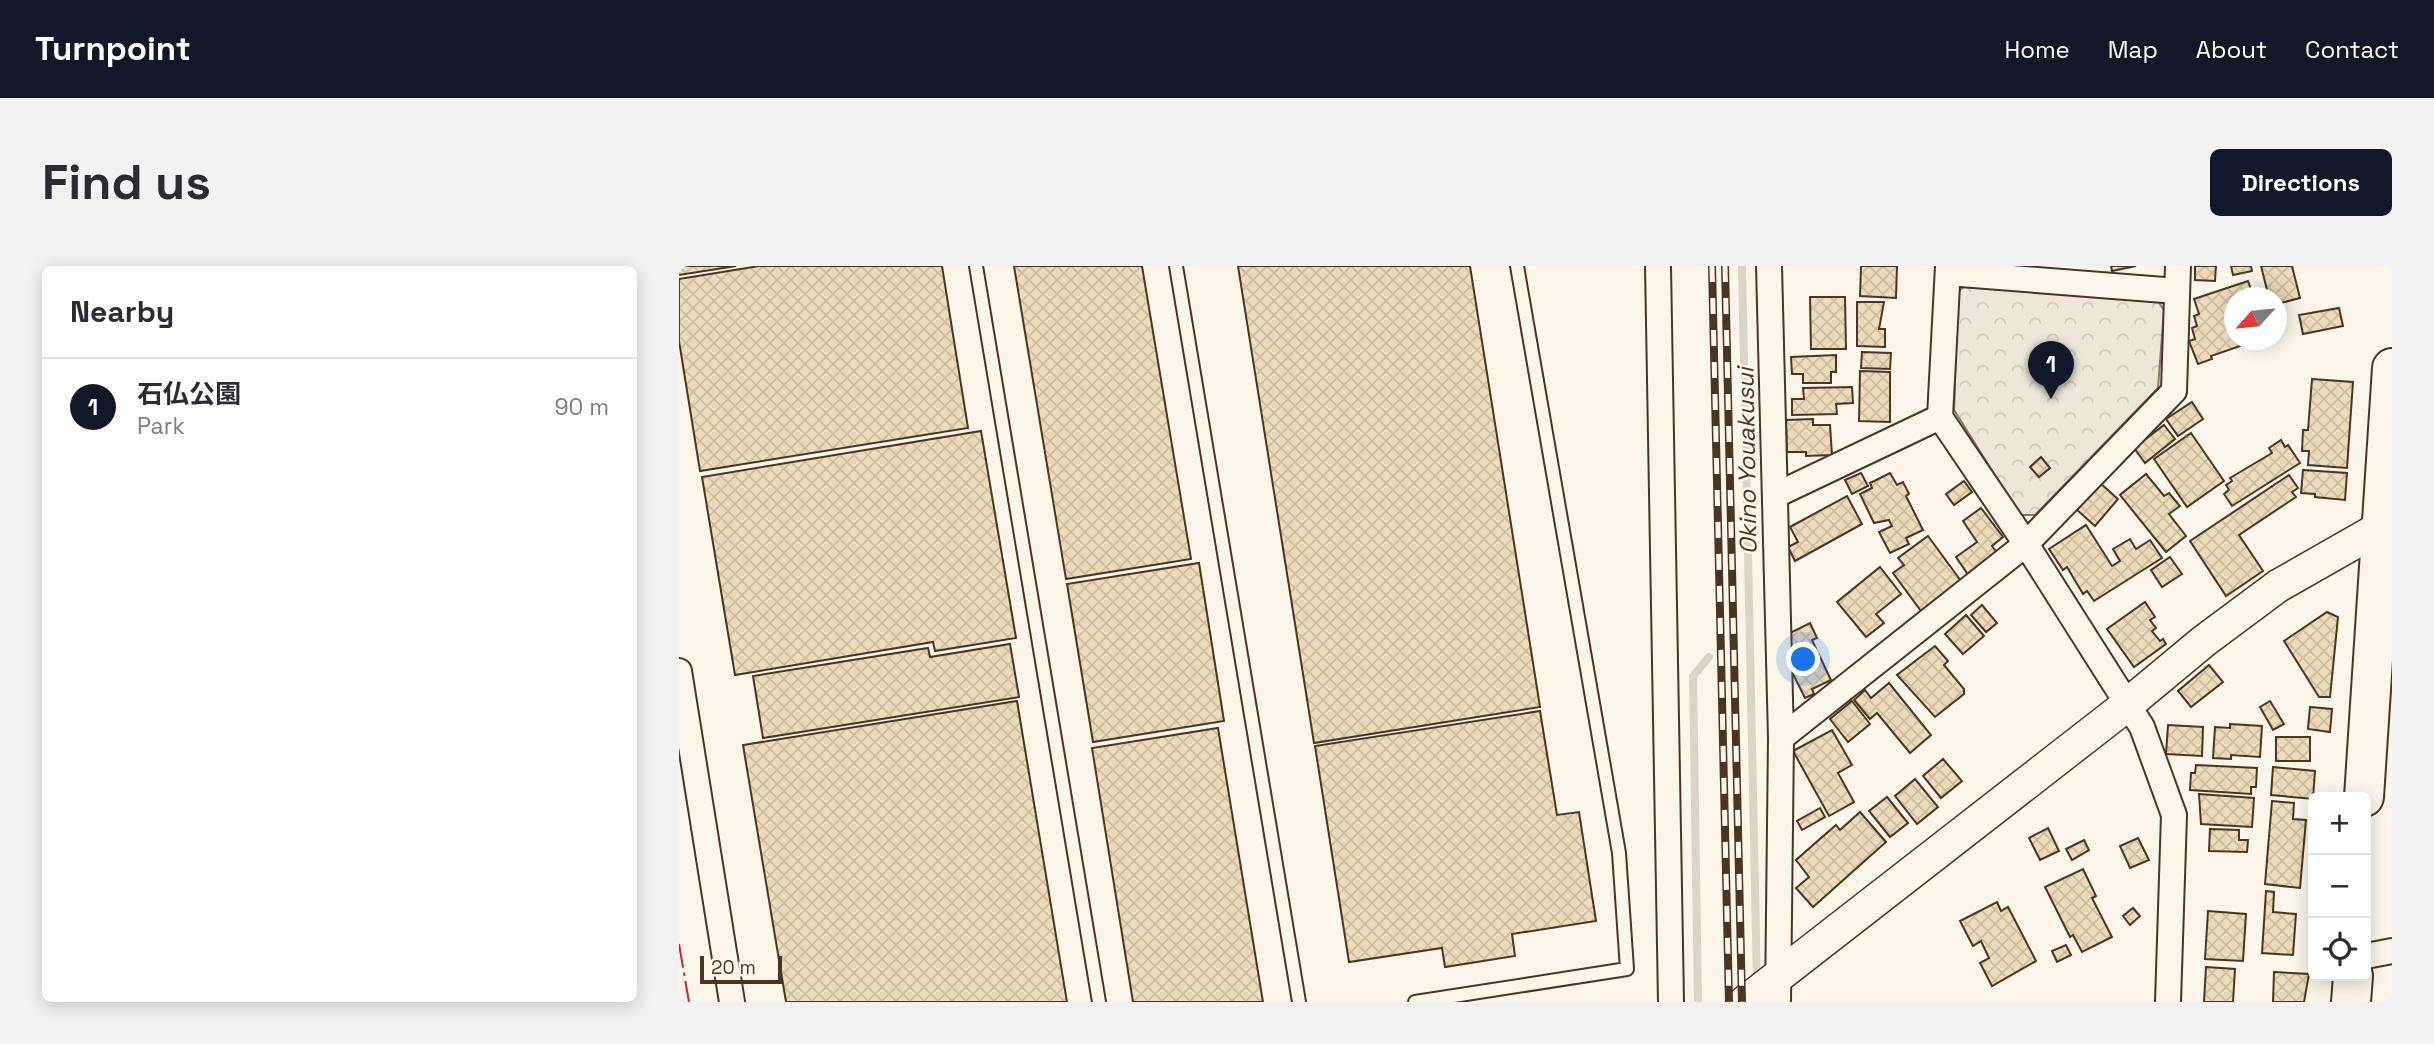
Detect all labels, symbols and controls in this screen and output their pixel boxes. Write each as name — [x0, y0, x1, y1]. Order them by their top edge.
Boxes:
text: Turnpoint — [35, 28, 191, 70]
text: Home — [2004, 34, 2070, 65]
text: Map — [2108, 34, 2158, 65]
text: About — [2196, 34, 2267, 65]
text: Contact — [2305, 34, 2399, 65]
button: Directions — [2210, 149, 2392, 216]
text: Find us — [42, 151, 211, 213]
north arrow — [2224, 287, 2287, 350]
text: Nearby — [70, 292, 174, 331]
pin: 1 — [2028, 341, 2074, 399]
water label: Okino Youakusui — [1729, 364, 1764, 555]
text: 石仏公園 — [137, 377, 241, 411]
text: 1 — [88, 392, 98, 422]
text: 90 m — [554, 392, 609, 422]
text: Park — [137, 411, 185, 441]
your location — [1786, 642, 1820, 676]
map controls — [2308, 792, 2371, 981]
button: + — [2308, 792, 2371, 855]
button: − — [2308, 855, 2371, 918]
button: locate — [2308, 918, 2371, 981]
scale bar — [700, 953, 782, 985]
text: 20 m — [711, 955, 756, 980]

